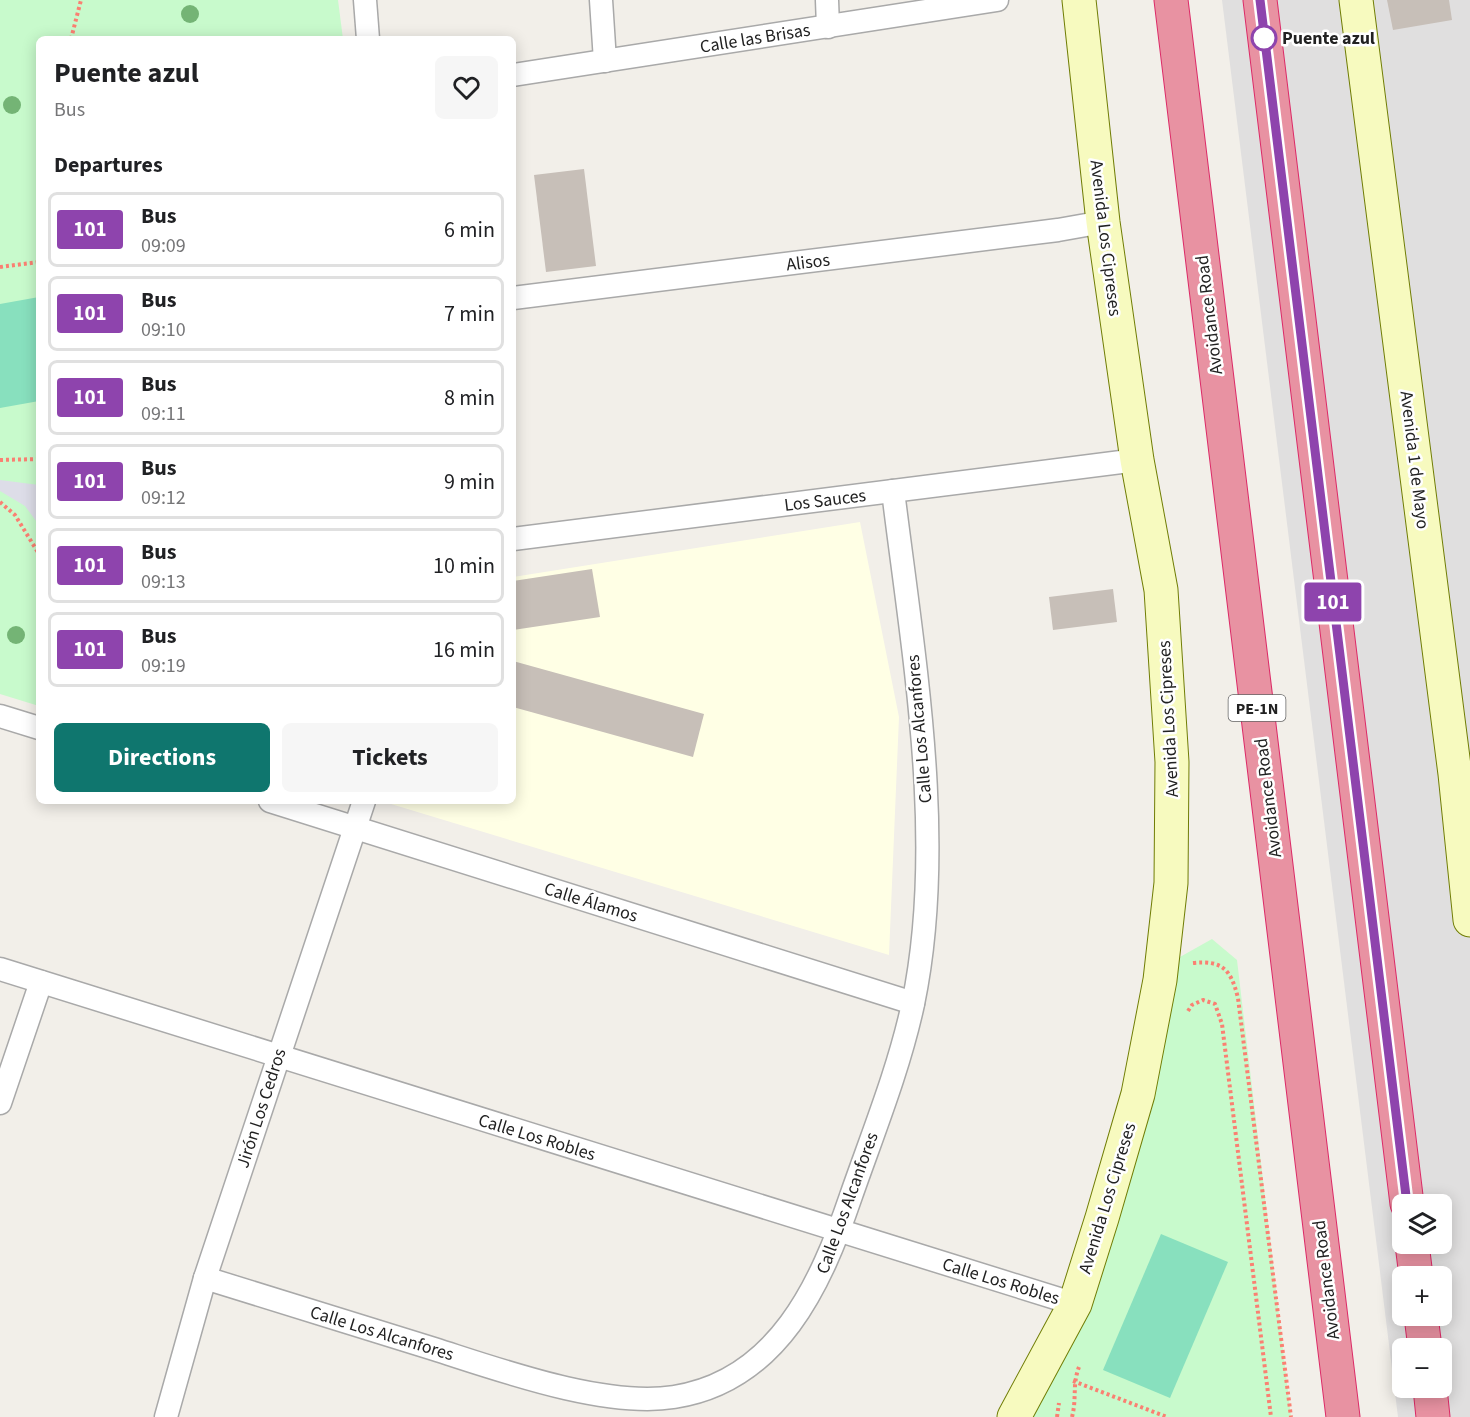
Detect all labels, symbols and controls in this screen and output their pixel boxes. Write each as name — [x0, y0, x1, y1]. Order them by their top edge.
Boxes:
street label: Calle las Brisas — [698, 17, 812, 60]
marker: Puente azul — [1251, 25, 1277, 51]
place label: Puente azul — [1282, 26, 1375, 51]
text: Puente azul — [54, 53, 199, 93]
button: heart — [435, 56, 498, 119]
text: Bus — [54, 96, 85, 124]
text: Departures — [54, 149, 163, 181]
street label: Avenida Los Cipreses — [1084, 159, 1127, 317]
text: Bus — [141, 200, 177, 232]
text: 101 — [73, 214, 107, 244]
text: 6 min — [444, 214, 495, 246]
text: 09:09 — [141, 232, 186, 260]
street label: Alisos — [785, 247, 831, 278]
street label: Avoidance Road — [1190, 254, 1229, 376]
text: Bus — [141, 284, 177, 316]
text: 101 — [73, 298, 107, 328]
text: 7 min — [444, 298, 495, 330]
text: 09:10 — [141, 316, 186, 344]
text: Bus — [141, 368, 177, 400]
text: 101 — [73, 382, 107, 412]
text: 8 min — [444, 382, 495, 414]
street label: Avenida 1 de Mayo — [1394, 389, 1435, 531]
text: 09:11 — [141, 400, 186, 428]
text: Bus — [141, 452, 177, 484]
text: 101 — [73, 466, 107, 496]
text: 9 min — [444, 466, 495, 498]
street label: Los Sauces — [783, 483, 867, 518]
text: 09:12 — [141, 484, 186, 512]
text: Bus — [141, 536, 177, 568]
text: 101 — [73, 550, 107, 580]
text: 10 min — [433, 550, 495, 582]
text: 09:13 — [141, 568, 186, 596]
line badge: 101 — [1298, 582, 1368, 622]
text: 101 — [1316, 587, 1350, 617]
text: Bus — [141, 620, 177, 652]
text: 101 — [73, 634, 107, 664]
text: 16 min — [433, 634, 495, 666]
street label: Avenida Los Cipreses — [1152, 640, 1185, 798]
text: 09:19 — [141, 652, 186, 680]
street label: Calle Los Alcanfores — [901, 654, 938, 804]
road number: PE-1N — [1228, 695, 1286, 721]
button: Directions — [54, 723, 270, 792]
button: Tickets — [282, 723, 498, 792]
street label: Avoidance Road — [1249, 737, 1288, 859]
street label: Calle Álamos — [541, 876, 641, 929]
street label: Jirón Los Cedros — [230, 1045, 293, 1171]
street label: Calle Los Robles — [475, 1108, 599, 1167]
street label: Avenida Los Cipreses — [1073, 1119, 1142, 1277]
street label: Calle Los Alcanfores — [810, 1129, 885, 1278]
map controls — [1392, 1194, 1452, 1398]
button: layers — [1392, 1194, 1452, 1254]
street label: Avoidance Road — [1307, 1219, 1346, 1341]
street label: Calle Los Robles — [939, 1252, 1063, 1311]
button: + — [1392, 1266, 1452, 1326]
street label: Calle Los Alcanfores — [307, 1300, 457, 1367]
button: − — [1392, 1338, 1452, 1398]

